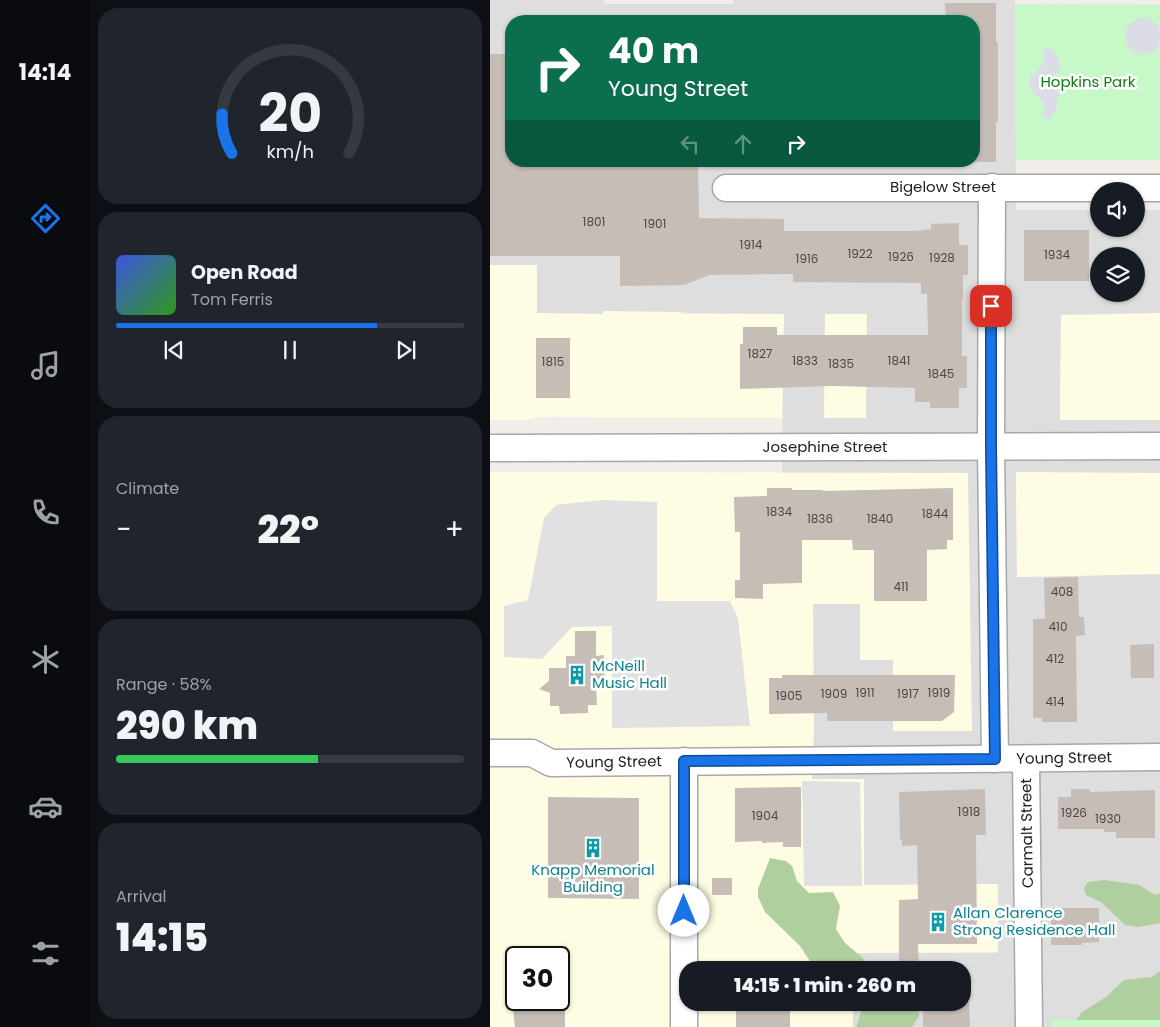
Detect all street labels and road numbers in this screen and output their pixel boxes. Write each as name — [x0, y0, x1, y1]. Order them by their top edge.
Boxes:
street label: Bigelow Street — [890, 176, 996, 197]
street label: Josephine Street — [763, 436, 887, 457]
street label: Young Street — [1016, 746, 1112, 769]
street label: Young Street — [566, 750, 662, 773]
street label: Carmalt Street — [1015, 778, 1038, 888]

